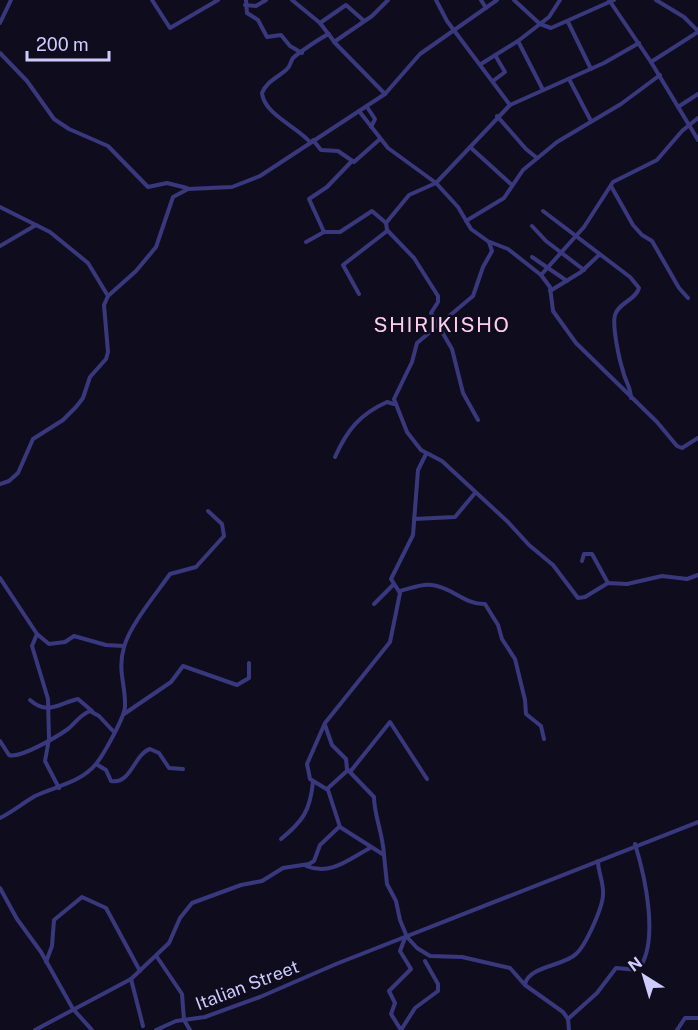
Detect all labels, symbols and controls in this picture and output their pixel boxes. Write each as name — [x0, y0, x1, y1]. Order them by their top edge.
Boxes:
scale bar — [27, 24, 110, 62]
text: 200 m — [36, 34, 89, 55]
district label: SHIRIKISHO — [374, 312, 510, 337]
north arrow — [614, 946, 674, 1006]
text: N — [625, 953, 646, 976]
street label: Italian Street — [192, 956, 302, 1014]

